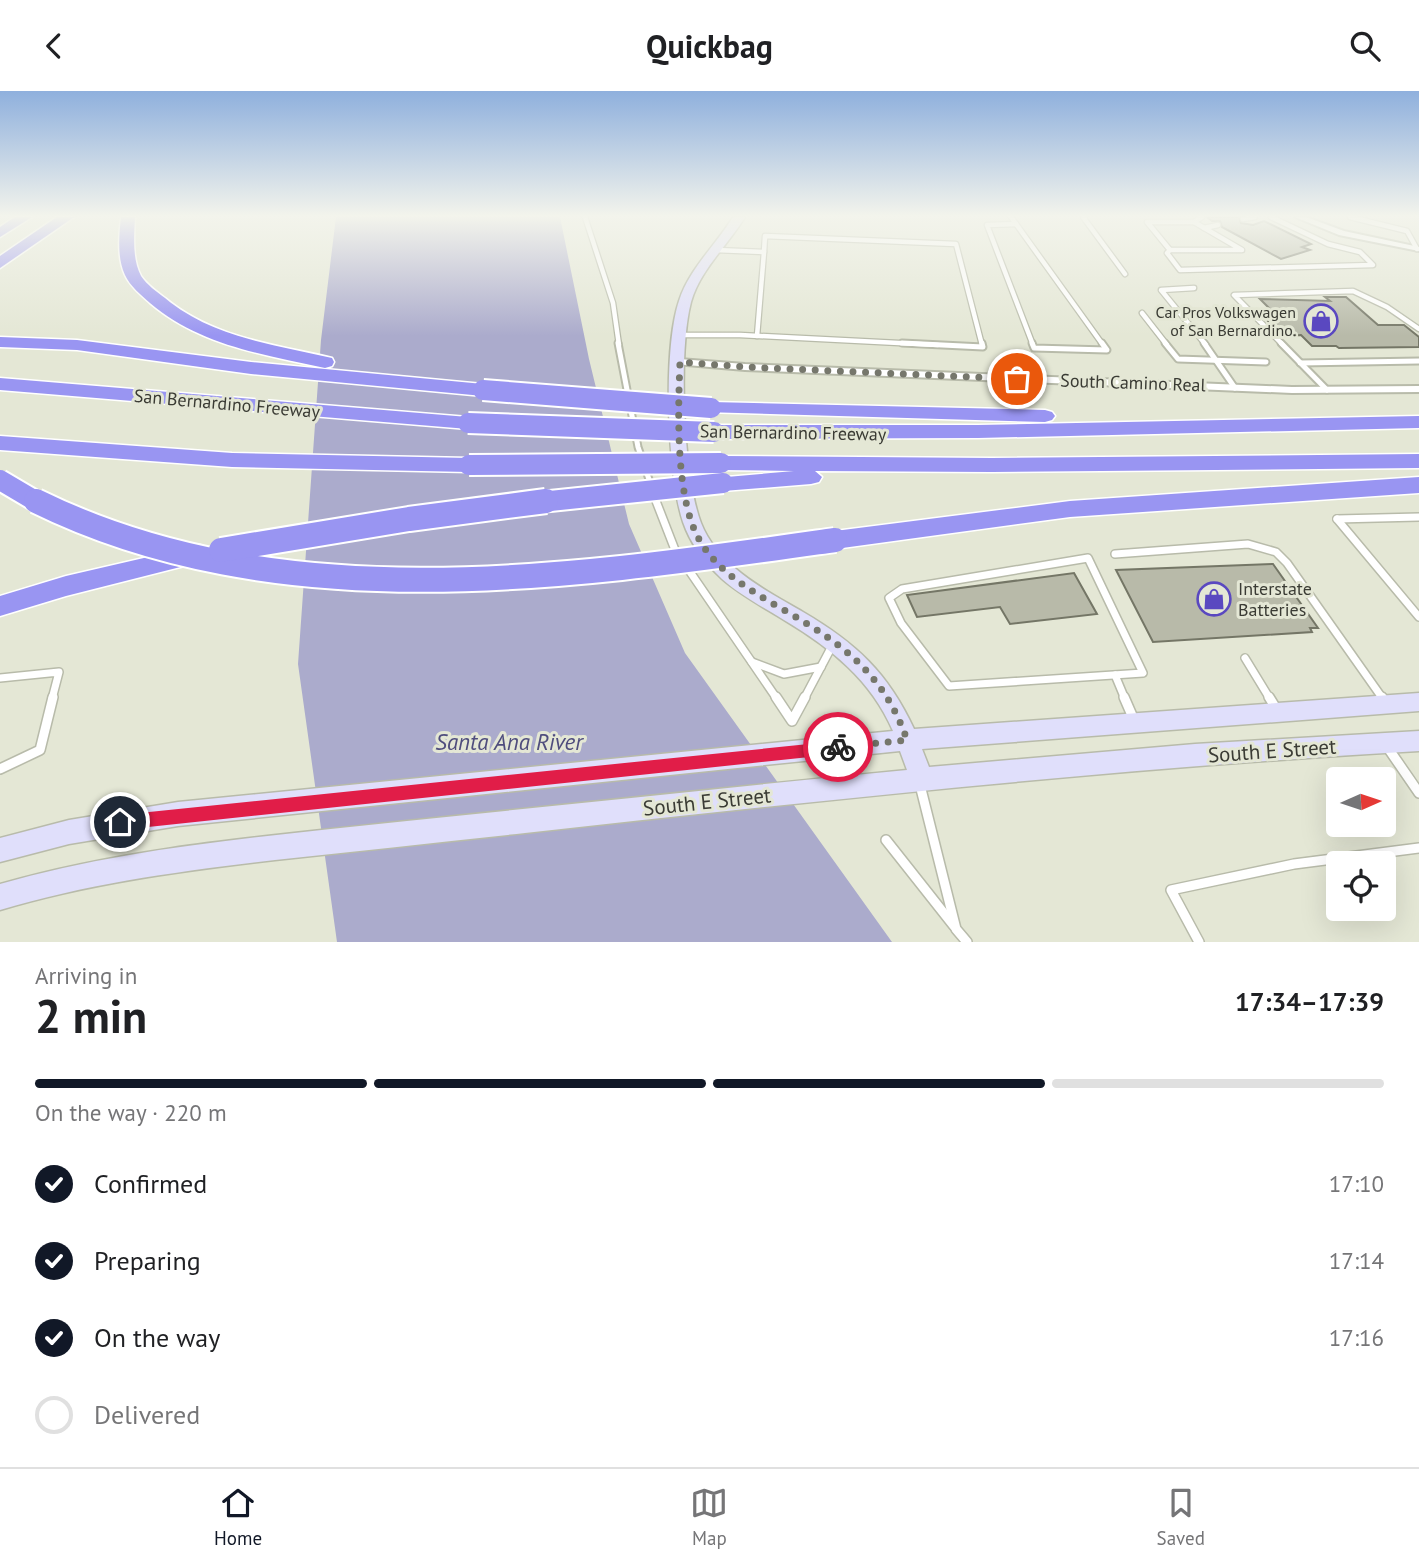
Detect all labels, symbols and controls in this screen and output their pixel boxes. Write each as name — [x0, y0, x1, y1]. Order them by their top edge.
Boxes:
text: Quickbag — [646, 25, 773, 67]
icon: back — [35, 27, 73, 65]
icon: search — [1346, 27, 1384, 65]
place label: Car Pros Volkswagen of San Bernardino. — [1156, 302, 1296, 340]
shop icon: Car Pros Volkswagen of San Bernardino. — [1302, 302, 1340, 340]
pin — [987, 349, 1047, 409]
icon: bag — [998, 360, 1036, 398]
street label: South Camino Real — [1060, 368, 1207, 397]
street label: San Bernardino Freeway — [133, 384, 322, 423]
street label: San Bernardino Freeway — [700, 419, 887, 446]
place label: Interstate Batteries — [1238, 577, 1312, 621]
shop icon: Interstate Batteries — [1195, 580, 1233, 618]
courier — [803, 712, 873, 782]
water label: Santa Ana River — [435, 727, 584, 756]
icon: bike — [819, 728, 857, 766]
street label: South E Street — [1207, 733, 1337, 768]
north arrow — [1326, 767, 1396, 837]
map controls — [1326, 767, 1396, 921]
street label: South E Street — [642, 781, 772, 822]
pin — [90, 792, 150, 852]
icon: home — [101, 803, 139, 841]
button: locate — [1326, 851, 1396, 921]
text: Arriving in — [35, 961, 137, 990]
text: 17:34–17:39 — [1235, 985, 1384, 1018]
text: 2 min — [35, 986, 147, 1046]
text: On the way · 220 m — [35, 1098, 227, 1127]
icon: check — [35, 1165, 73, 1203]
text: Confirmed — [94, 1167, 207, 1200]
text: 17:10 — [1329, 1169, 1384, 1198]
icon: check — [35, 1242, 73, 1280]
text: Preparing — [94, 1244, 201, 1277]
text: 17:14 — [1329, 1246, 1384, 1275]
icon: check — [35, 1319, 73, 1357]
text: On the way — [94, 1321, 220, 1354]
text: 17:16 — [1329, 1323, 1384, 1352]
text: Delivered — [94, 1398, 200, 1431]
tab: Home — [214, 1484, 262, 1550]
tab: Map — [690, 1484, 728, 1550]
tab: Saved — [1157, 1484, 1205, 1550]

